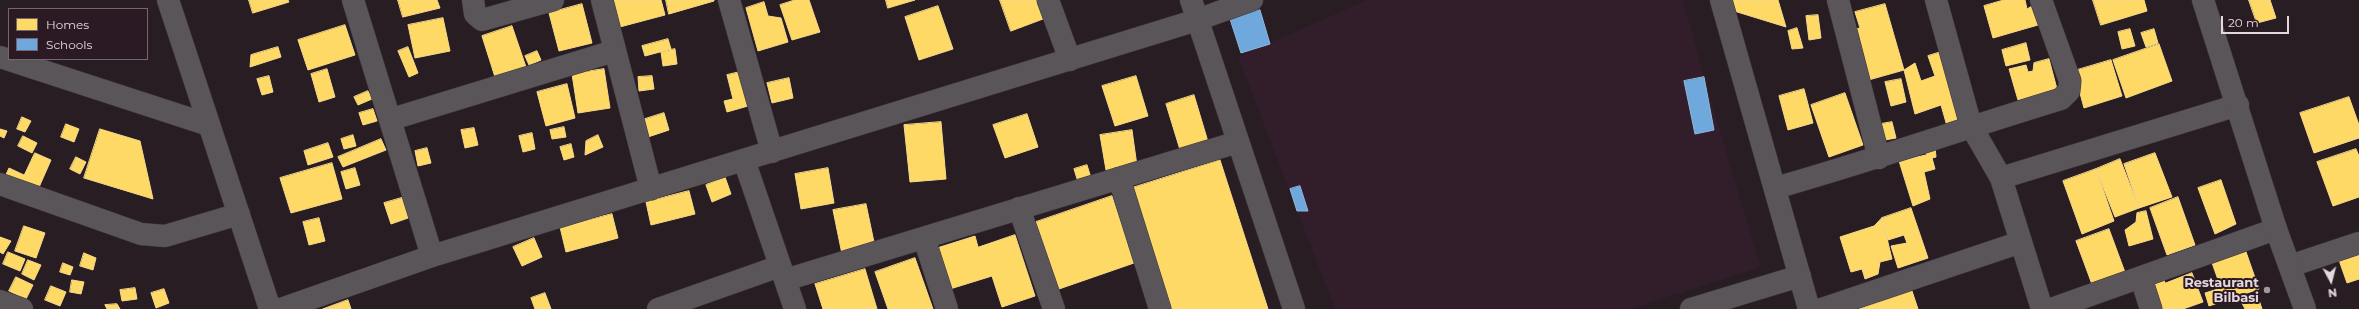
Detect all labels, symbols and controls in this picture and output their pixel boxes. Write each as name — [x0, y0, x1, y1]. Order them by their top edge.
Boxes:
legend — [8, 8, 148, 60]
scale bar — [2223, 8, 2291, 34]
text: 20 m — [2228, 15, 2259, 30]
text: Homes — [46, 17, 89, 32]
text: Schools — [46, 37, 92, 52]
north arrow — [2311, 261, 2351, 301]
place label: Restaurant Bilbasi — [2184, 275, 2259, 306]
marker: Restaurant Bilbasi — [2262, 285, 2272, 295]
text: N — [2327, 285, 2338, 300]

